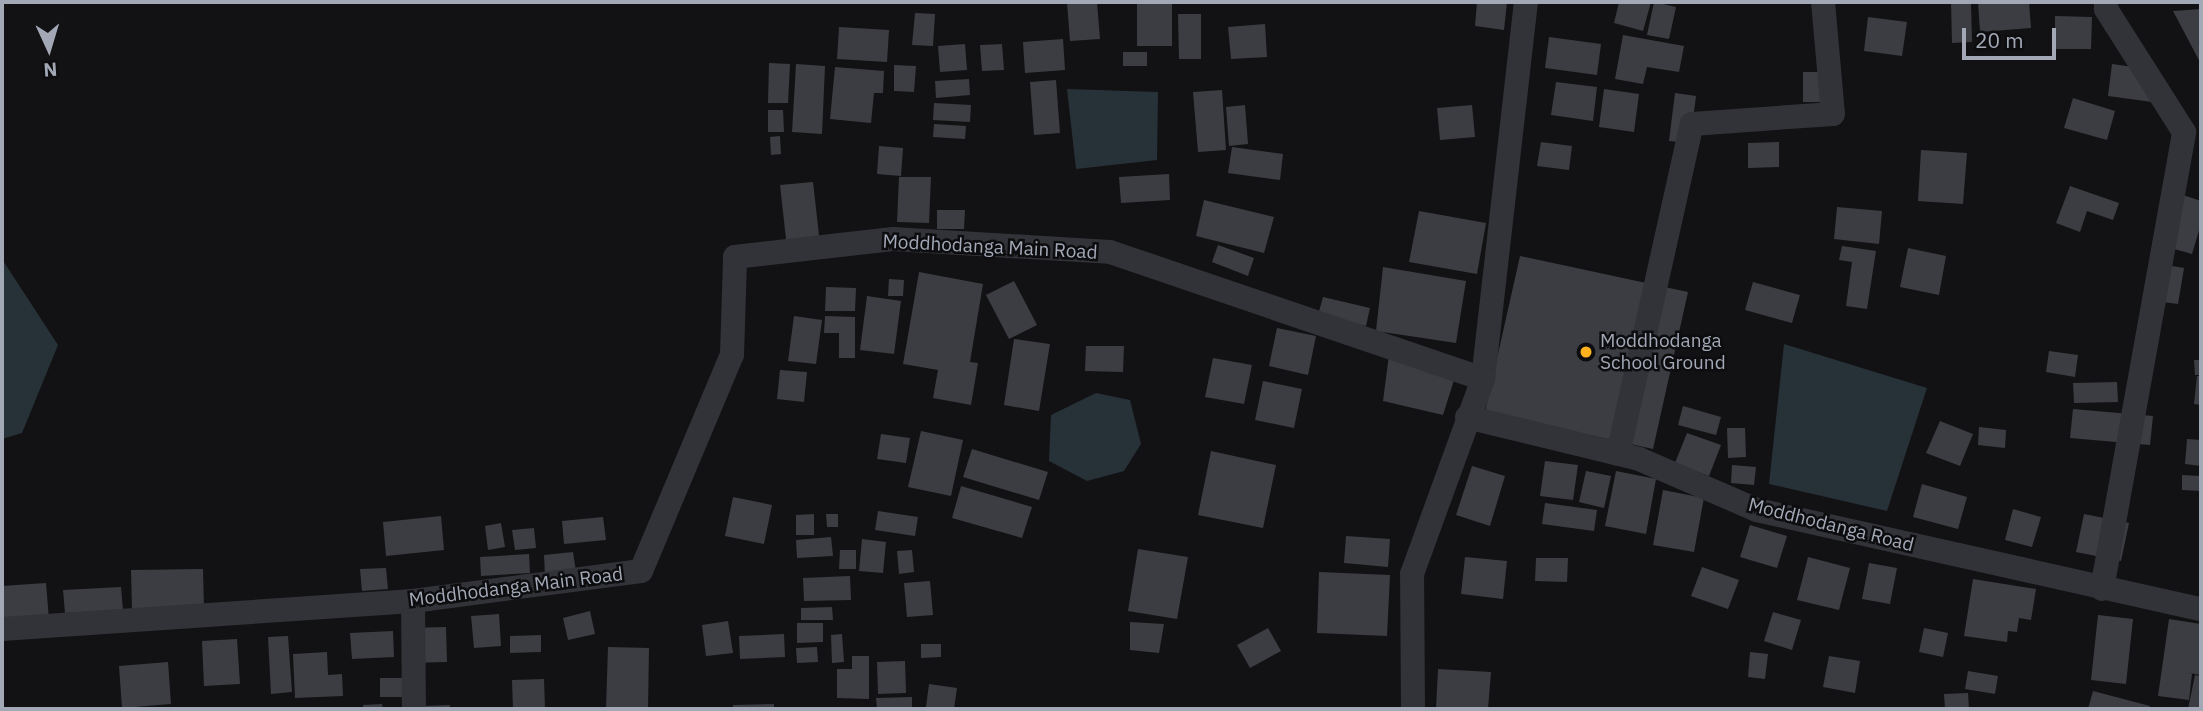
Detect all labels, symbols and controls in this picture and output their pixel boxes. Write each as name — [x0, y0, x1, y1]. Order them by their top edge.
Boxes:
north arrow — [14, 14, 84, 84]
scale bar — [1965, 14, 2060, 58]
text: 20 m — [1975, 26, 2024, 54]
text: N — [43, 57, 58, 82]
street label: Moddhodanga Main Road — [882, 230, 1098, 264]
place label: Moddhodanga School Ground — [1600, 330, 1726, 374]
marker: Moddhodanga School Ground — [1578, 344, 1594, 360]
street label: Moddhodanga Road — [1746, 493, 1916, 557]
street label: Moddhodanga Main Road — [408, 563, 624, 611]

